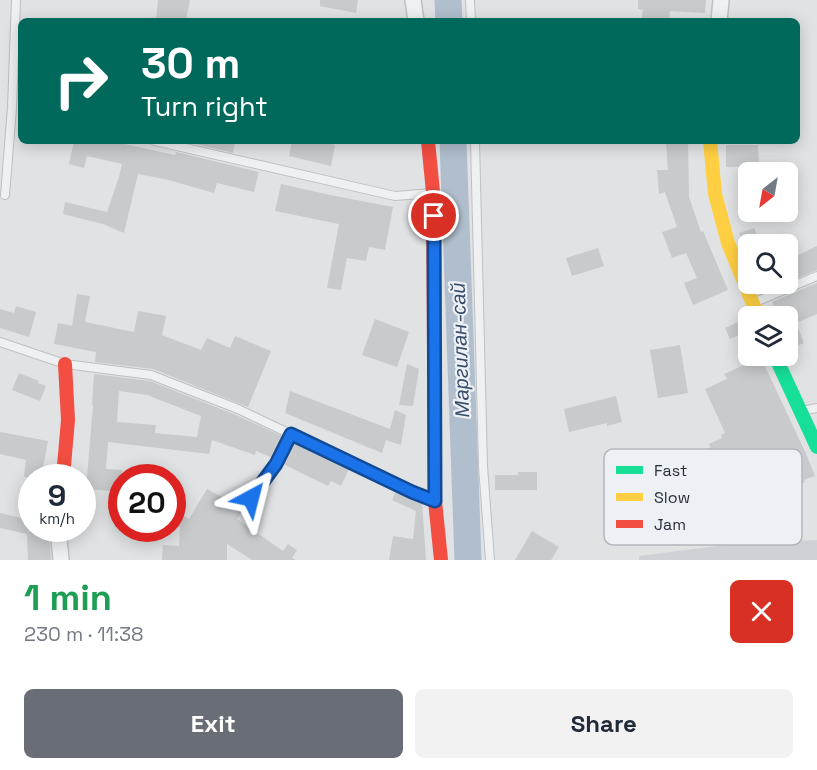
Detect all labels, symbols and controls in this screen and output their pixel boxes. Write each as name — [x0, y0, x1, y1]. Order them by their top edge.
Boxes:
text: 30 m — [141, 37, 240, 90]
icon: right — [42, 42, 120, 120]
text: Turn right — [141, 89, 268, 124]
north arrow — [738, 162, 798, 222]
map controls — [738, 162, 798, 366]
pin — [408, 190, 459, 241]
icon: arrive — [417, 199, 450, 232]
button: search — [738, 234, 798, 294]
water label: Маргилан-сай — [445, 282, 475, 418]
button: layers — [738, 306, 798, 366]
legend — [604, 449, 802, 545]
text: Fast — [654, 460, 687, 481]
speed limit sign: 20 — [108, 464, 186, 542]
position arrow — [219, 466, 283, 530]
text: 9 — [48, 476, 66, 515]
text: Slow — [654, 487, 690, 508]
text: km/h — [39, 509, 75, 528]
text: Jam — [654, 514, 686, 535]
text: 1 min — [24, 575, 112, 621]
button: close — [730, 580, 793, 643]
text: 230 m · 11:38 — [24, 621, 144, 647]
button: Exit — [24, 689, 403, 758]
button: Share — [415, 689, 793, 758]

